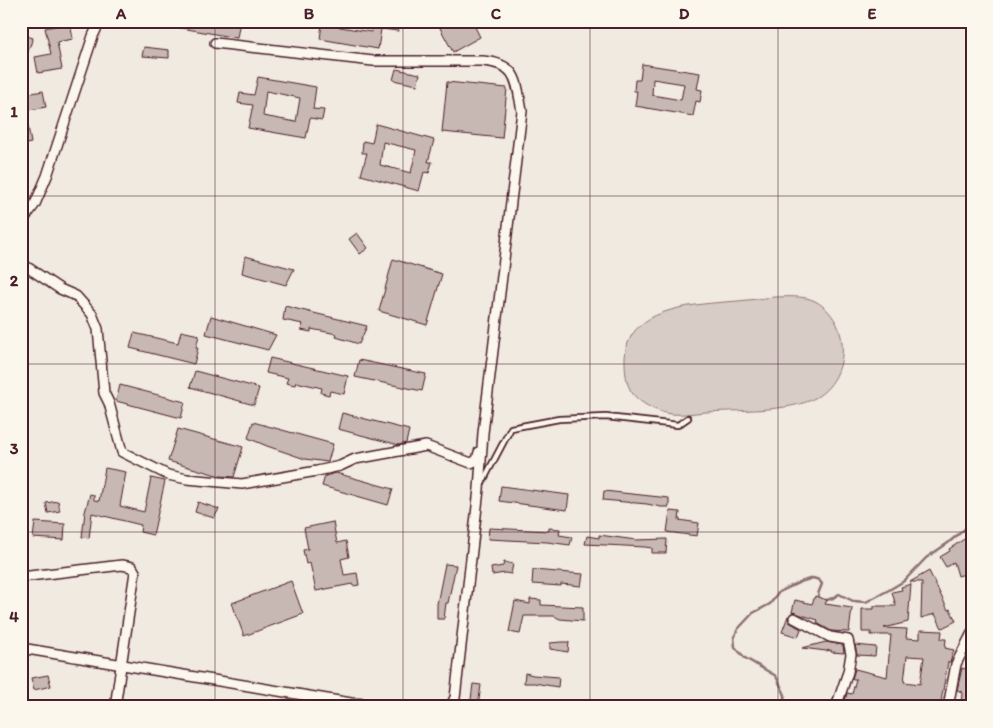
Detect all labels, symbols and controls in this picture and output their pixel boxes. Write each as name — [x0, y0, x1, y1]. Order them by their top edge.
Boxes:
text: A — [115, 4, 127, 23]
text: B — [304, 4, 315, 23]
text: C — [491, 4, 502, 23]
text: D — [679, 4, 690, 23]
text: E — [868, 4, 877, 23]
text: 1 — [10, 102, 18, 121]
text: 2 — [10, 271, 19, 290]
text: 3 — [10, 439, 19, 458]
text: 4 — [9, 607, 19, 626]

